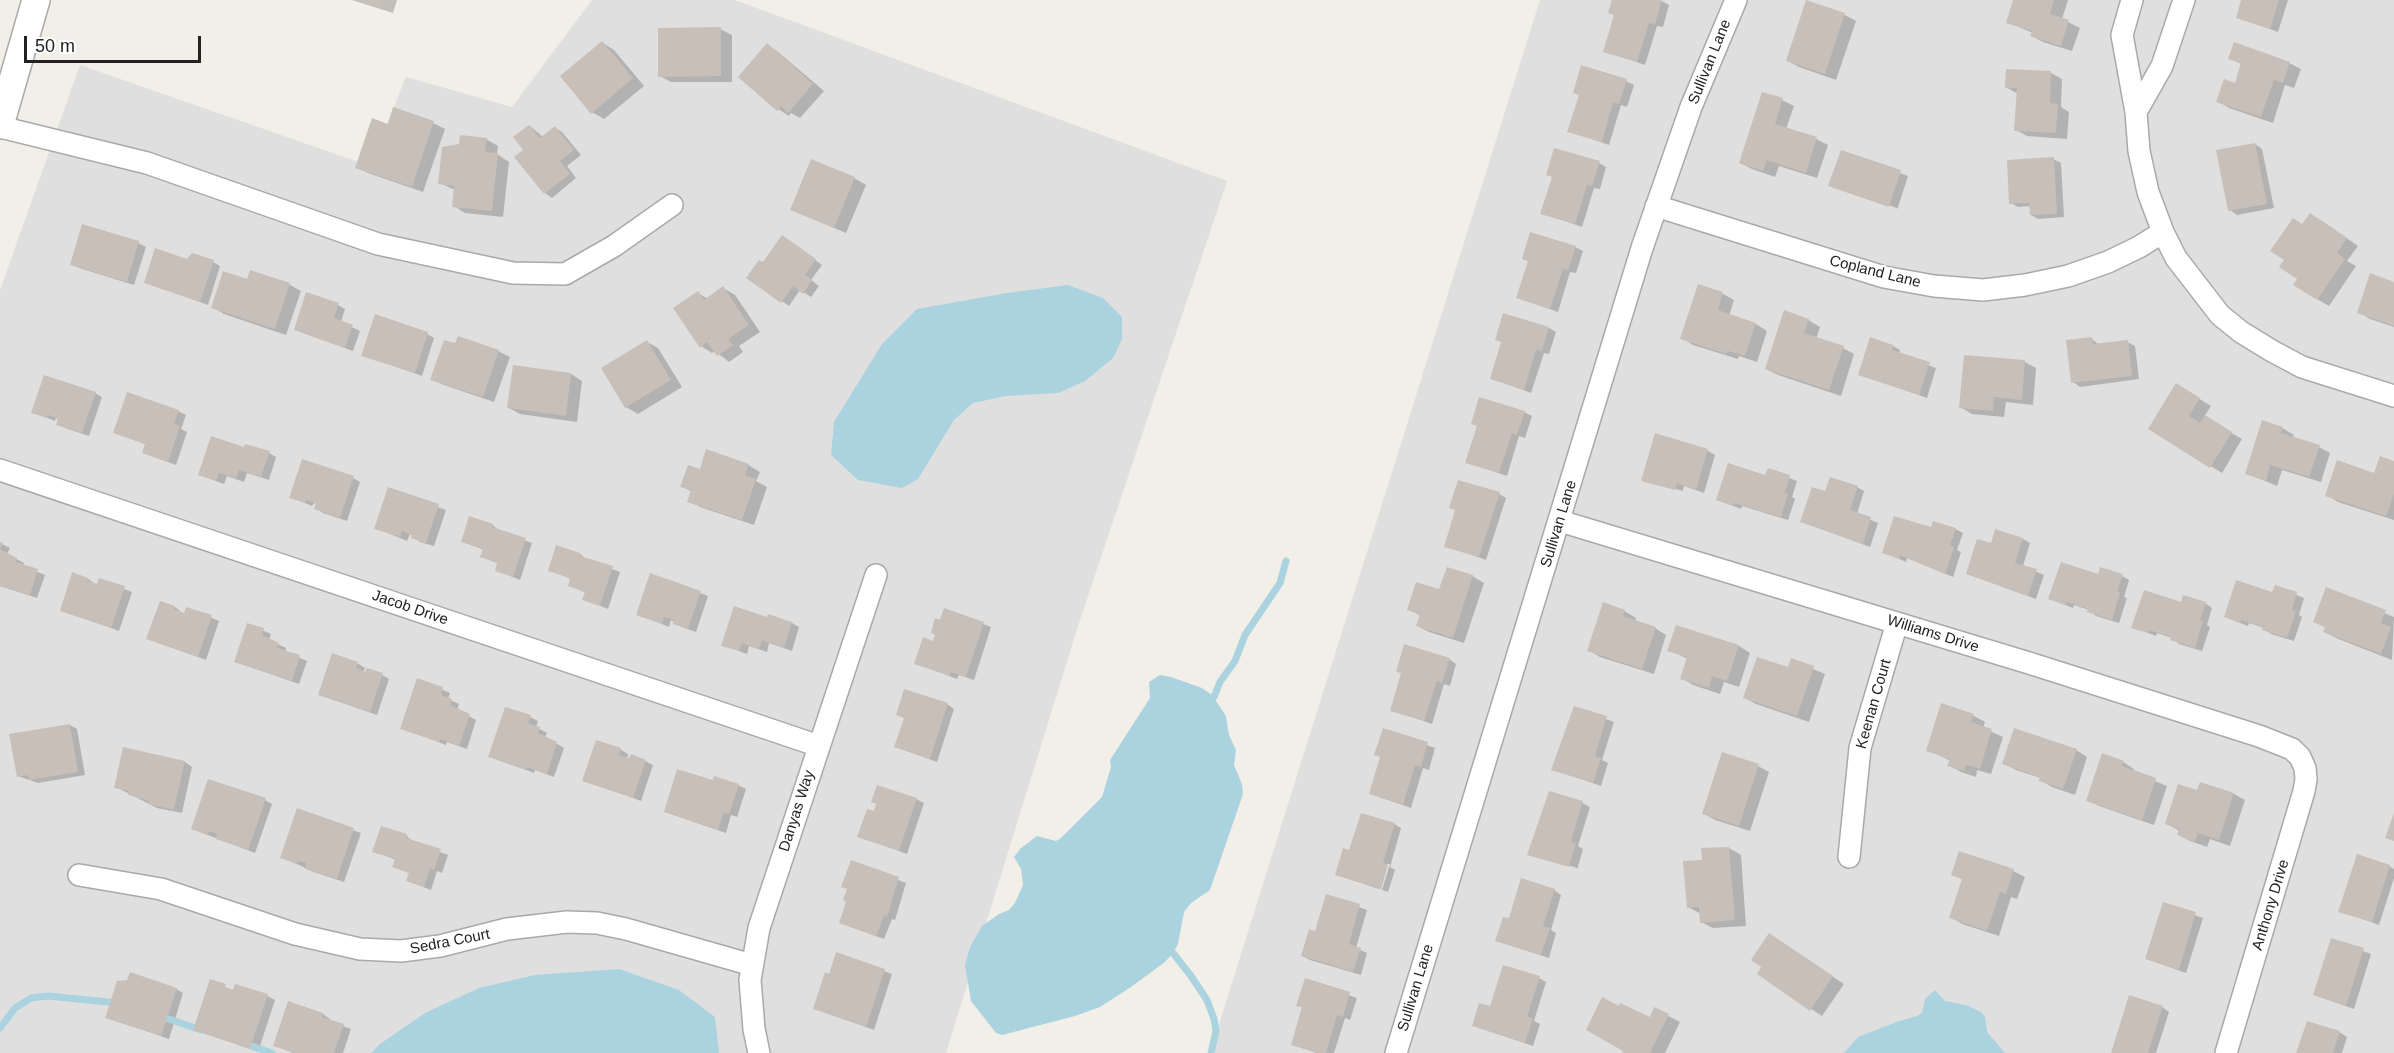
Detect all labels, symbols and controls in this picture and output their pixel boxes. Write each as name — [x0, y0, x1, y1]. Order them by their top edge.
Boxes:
street label: Sullivan Lane — [1685, 17, 1735, 107]
scale bar — [27, 24, 204, 62]
text: 50 m — [35, 36, 75, 56]
street label: Copland Lane — [1828, 252, 1922, 292]
street label: Sullivan Lane — [1537, 478, 1581, 570]
street label: Jacob Drive — [370, 587, 450, 629]
street label: Williams Drive — [1885, 612, 1981, 656]
street label: Keenan Court — [1853, 657, 1895, 751]
street label: Danyas Way — [775, 768, 819, 854]
street label: Anthony Drive — [2249, 857, 2293, 953]
street label: Sedra Court — [409, 925, 491, 959]
street label: Sullivan Lane — [1394, 942, 1438, 1034]

